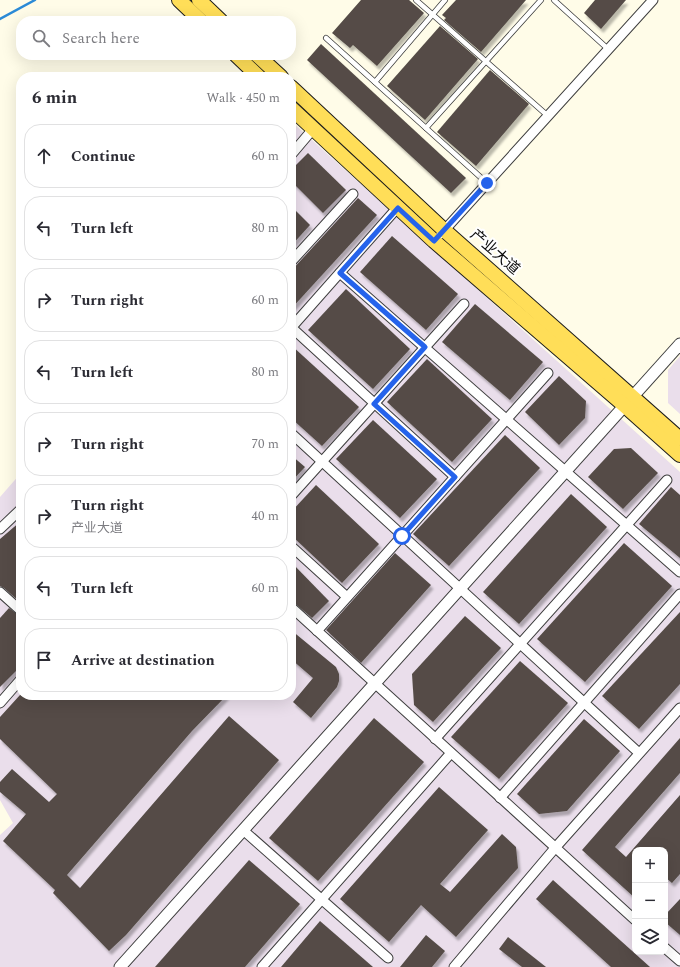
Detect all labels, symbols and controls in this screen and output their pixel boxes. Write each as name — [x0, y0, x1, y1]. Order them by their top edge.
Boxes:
search box — [16, 16, 296, 60]
icon: search — [30, 27, 52, 49]
text: Search here — [62, 27, 140, 50]
text: 6 min — [32, 85, 77, 111]
text: Walk · 450 m — [206, 88, 280, 108]
icon: ahead — [33, 145, 55, 167]
text: Continue — [71, 145, 136, 168]
text: 60 m — [252, 146, 279, 166]
route end — [478, 174, 496, 192]
icon: left — [33, 217, 55, 239]
text: Turn left — [71, 217, 133, 240]
text: 80 m — [252, 218, 279, 238]
street label: 产业大道 — [465, 224, 525, 280]
icon: right — [33, 289, 55, 311]
text: Turn right — [71, 289, 144, 312]
text: 60 m — [252, 290, 279, 310]
icon: left — [33, 361, 55, 383]
text: Turn left — [71, 361, 133, 384]
text: 80 m — [252, 362, 279, 382]
icon: right — [33, 433, 55, 455]
text: Turn right — [71, 433, 144, 456]
text: 70 m — [252, 434, 279, 454]
text: Turn right — [71, 494, 144, 517]
icon: right — [33, 505, 55, 527]
text: 40 m — [252, 506, 279, 526]
text: 产业大道 — [71, 518, 123, 538]
route start — [393, 527, 411, 545]
icon: left — [33, 577, 55, 599]
text: Turn left — [71, 577, 133, 600]
text: 60 m — [252, 578, 279, 598]
icon: arrive — [33, 649, 55, 671]
text: Arrive at destination — [71, 649, 215, 672]
map controls — [632, 847, 668, 955]
button: + — [632, 847, 668, 883]
button: − — [632, 883, 668, 919]
button: layers — [632, 919, 668, 955]

